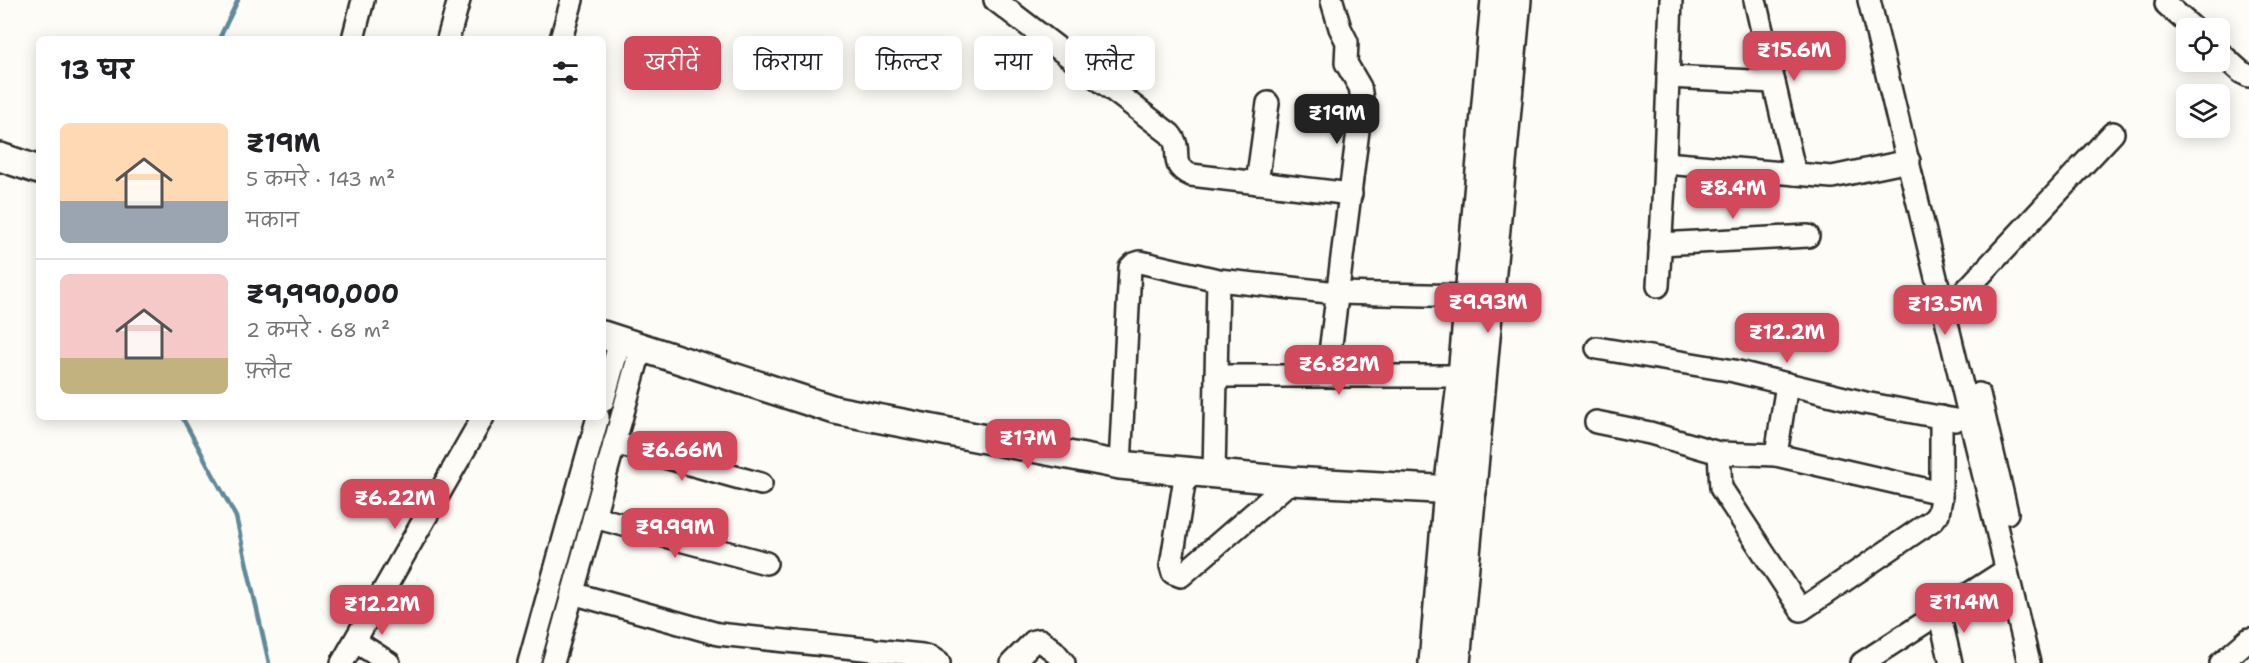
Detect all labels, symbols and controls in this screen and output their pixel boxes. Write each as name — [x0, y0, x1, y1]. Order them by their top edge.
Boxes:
map controls — [2176, 18, 2230, 138]
button: locate — [2176, 18, 2230, 72]
pin: ₹15.6M — [1745, 31, 1843, 82]
chip: खरीदें — [624, 36, 721, 90]
chip: किराया — [733, 36, 843, 90]
chip: फ़िल्टर — [855, 36, 962, 90]
chip: नया — [974, 36, 1053, 90]
chip: फ़्लैट — [1065, 36, 1155, 90]
text: ₹15.6M — [1757, 37, 1831, 63]
text: 13 घर — [60, 52, 133, 87]
icon: filters — [549, 56, 582, 89]
button: layers — [2176, 84, 2230, 138]
pin: ₹19M — [1301, 94, 1373, 145]
text: ₹19M — [1308, 100, 1366, 126]
text: ₹19M — [246, 125, 321, 160]
icon: home — [108, 147, 180, 219]
text: 5 कमरे · 143 m² — [246, 166, 395, 192]
pin: ₹8.4M — [1691, 169, 1775, 220]
text: ₹8.4M — [1700, 175, 1766, 201]
text: मकान — [246, 207, 299, 233]
text: ₹9,990,000 — [246, 276, 399, 311]
pin: ₹9.93M — [1439, 283, 1537, 334]
pin: ₹13.5M — [1896, 285, 1994, 336]
text: ₹9.93M — [1448, 289, 1528, 315]
text: ₹13.5M — [1908, 291, 1982, 317]
icon: home — [108, 298, 180, 370]
pin: ₹12.2M — [1738, 313, 1836, 364]
text: 2 कमरे · 68 m² — [246, 317, 390, 343]
text: ₹12.2M — [1749, 319, 1825, 345]
pin: ₹6.82M — [1290, 345, 1388, 396]
text: ₹6.82M — [1298, 351, 1380, 377]
text: फ़्लैट — [246, 358, 292, 384]
pin: ₹17M — [992, 419, 1064, 470]
text: ₹17M — [999, 425, 1057, 451]
pin: ₹6.66M — [633, 431, 731, 482]
text: ₹6.66M — [641, 437, 723, 463]
pin: ₹6.22M — [346, 479, 444, 530]
text: ₹6.22M — [354, 485, 436, 511]
pin: ₹9.99M — [626, 508, 724, 559]
text: ₹9.99M — [635, 514, 715, 540]
pin: ₹11.4M — [1915, 583, 2013, 634]
pin: ₹12.2M — [333, 585, 431, 636]
text: ₹11.4M — [1929, 589, 1999, 615]
text: ₹12.2M — [344, 591, 420, 617]

